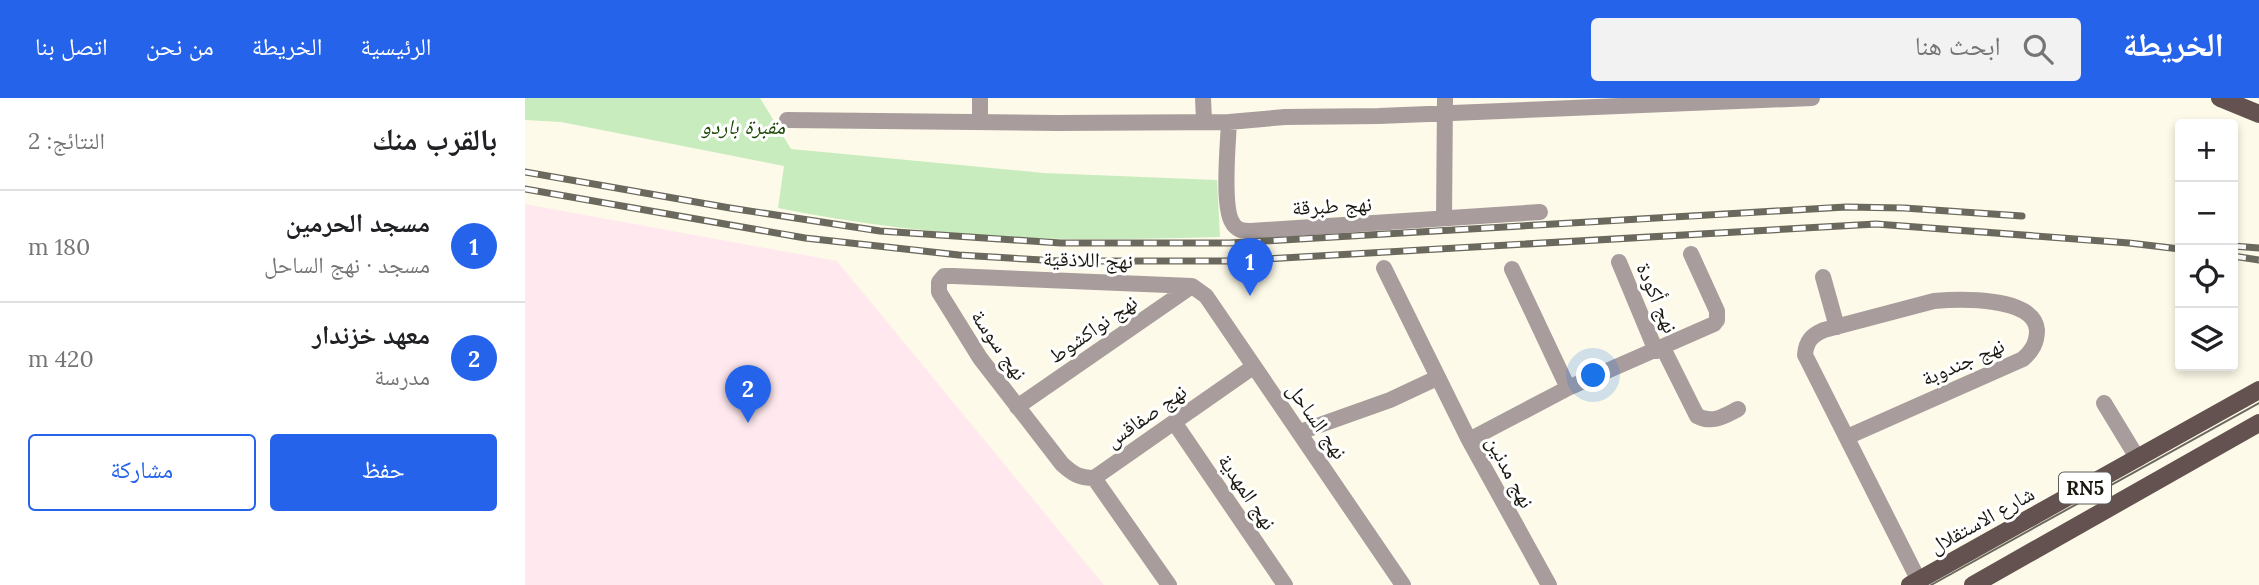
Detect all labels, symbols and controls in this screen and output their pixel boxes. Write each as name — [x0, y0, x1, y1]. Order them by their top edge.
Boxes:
search box — [1591, 18, 2081, 81]
text: الخريطة — [2123, 23, 2224, 65]
text: ابحث هنا — [1915, 29, 2001, 62]
icon: search — [2019, 30, 2057, 68]
text: اتصل بنا — [35, 31, 108, 62]
text: من نحن — [146, 31, 214, 62]
text: الخريطة — [252, 31, 322, 62]
text: الرئيسية — [360, 31, 432, 62]
park label: مقبرة باردو — [700, 113, 785, 140]
map controls — [2175, 119, 2238, 371]
button: + — [2175, 119, 2238, 182]
text: بالقرب منك — [372, 120, 497, 158]
text: النتائج: 2 — [28, 126, 105, 155]
button: − — [2175, 182, 2238, 245]
street label: نهج طبرقة — [1291, 190, 1373, 221]
text: مسجد الحرمين — [285, 206, 430, 239]
text: 180 m — [28, 232, 90, 261]
text: 1 — [469, 232, 479, 261]
pin: 1 — [1227, 238, 1273, 296]
street label: نهج اللاذقية — [1043, 244, 1134, 275]
button: locate — [2175, 245, 2238, 308]
text: مسجد · نهج الساحل — [264, 250, 430, 279]
street label: نهج أكودة — [1631, 258, 1684, 337]
street label: نهج نواكشوط — [1043, 288, 1142, 369]
street label: نهج سوسة — [965, 304, 1033, 385]
button: layers — [2175, 308, 2238, 371]
text: معهد خزندار — [312, 318, 430, 351]
street label: نهج جندوبة — [1917, 331, 2008, 392]
text: 420 m — [28, 344, 94, 373]
text: 2 — [468, 344, 480, 373]
your location — [1576, 358, 1610, 392]
text: مدرسة — [374, 362, 430, 391]
pin: 2 — [725, 365, 771, 423]
street label: نهج الساحل — [1281, 377, 1354, 464]
street label: نهج صفاقس — [1100, 378, 1192, 453]
street label: نهج مدنين — [1480, 431, 1541, 513]
button: مشاركة — [28, 434, 256, 511]
button: حفظ — [270, 434, 497, 511]
street label: نهج المهدية — [1212, 448, 1283, 535]
road number: RN5 — [2059, 472, 2111, 504]
street label: شارع الاستقلال — [1924, 480, 2039, 560]

